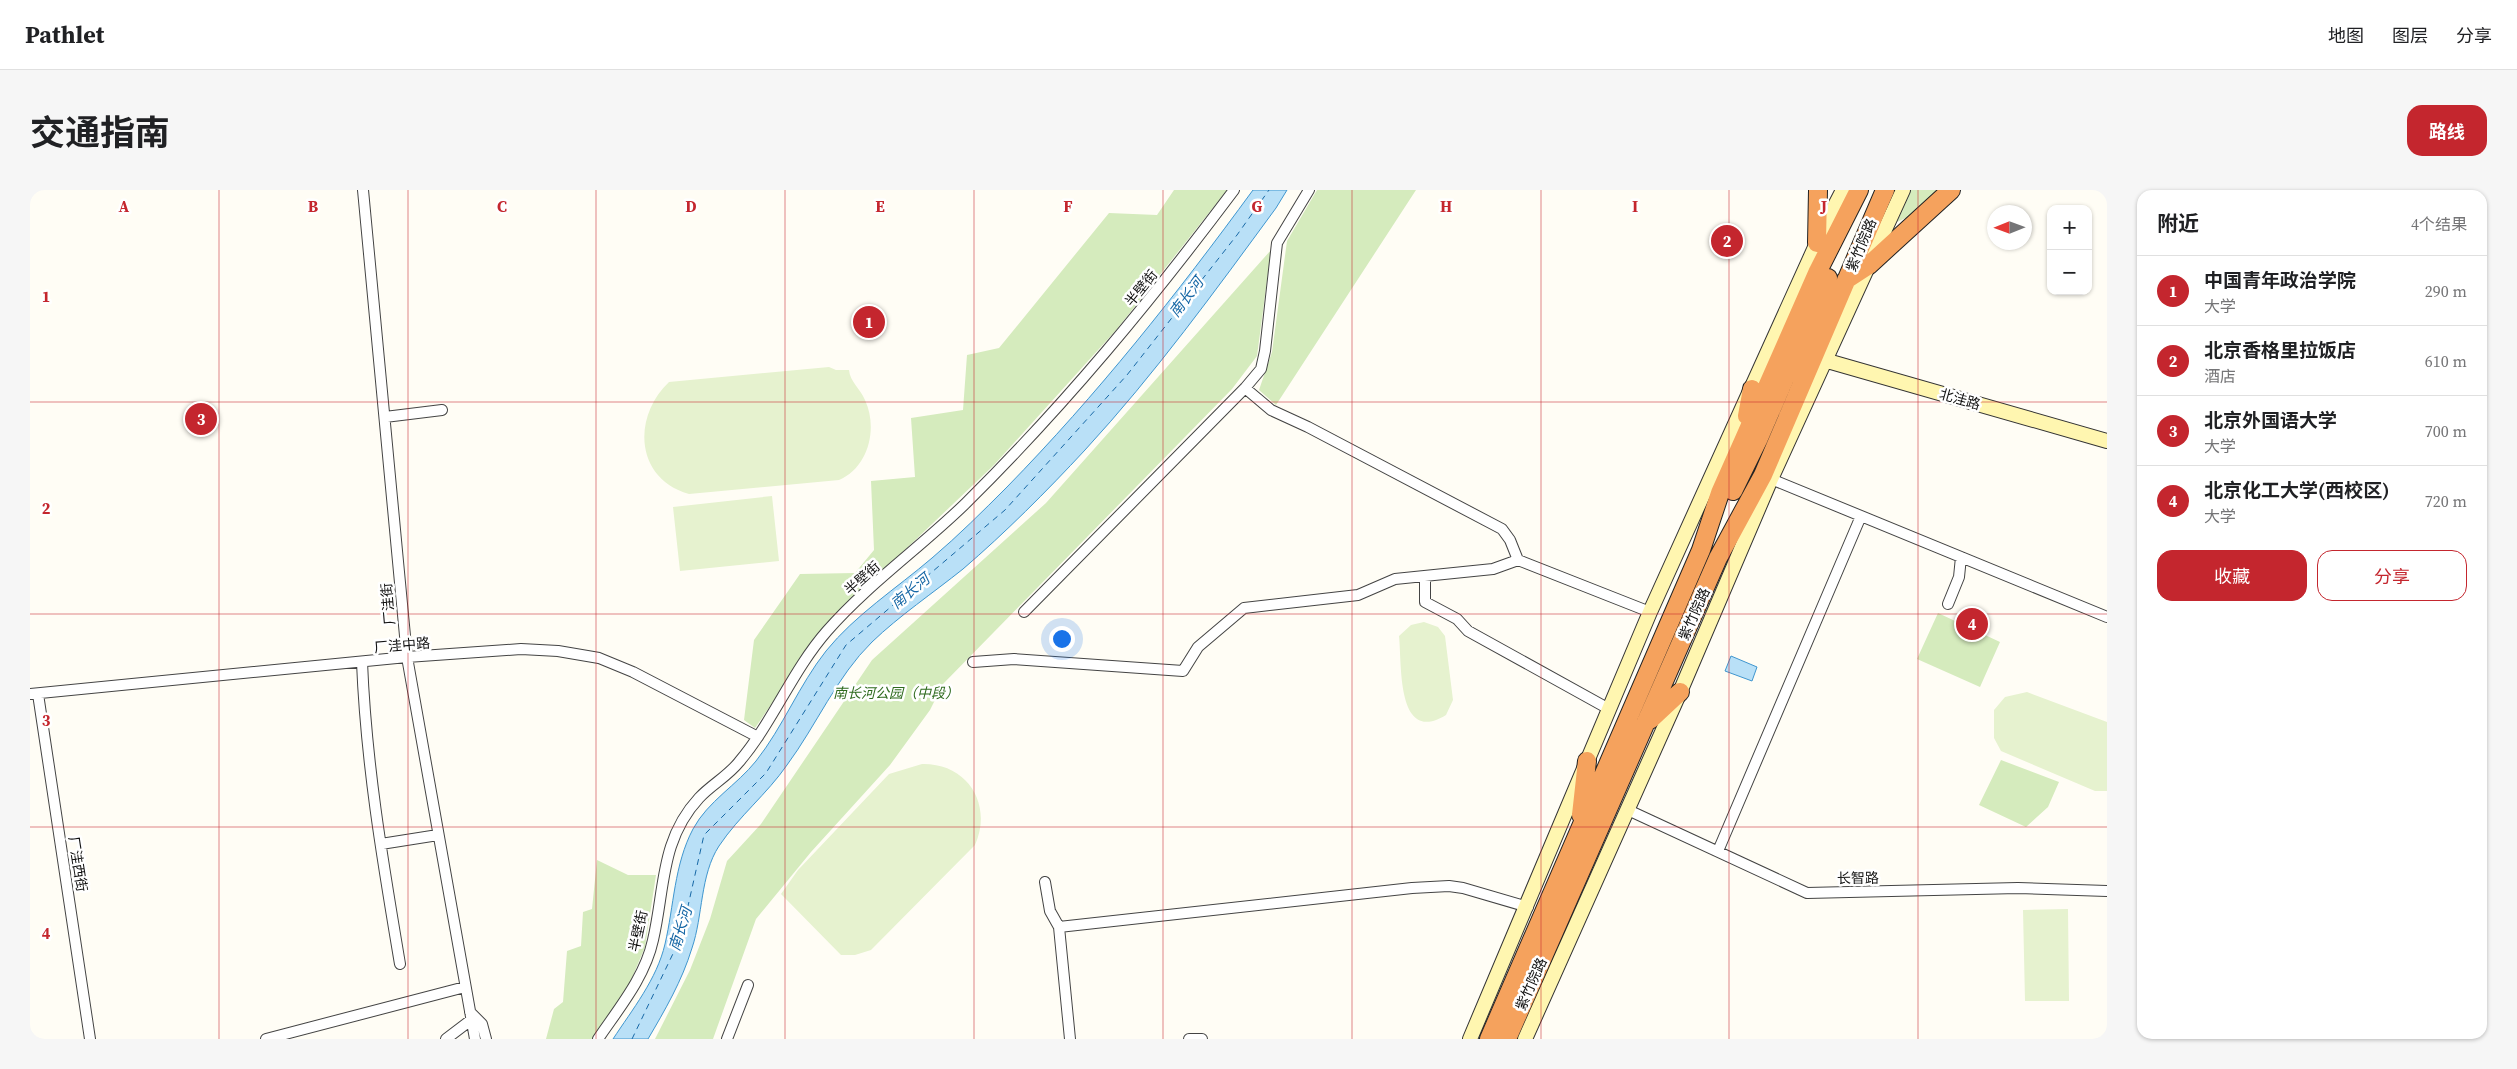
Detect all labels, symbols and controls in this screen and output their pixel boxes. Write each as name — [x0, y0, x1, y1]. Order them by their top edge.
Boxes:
text: Pathlet — [25, 18, 104, 51]
text: 地图 — [2328, 23, 2364, 48]
text: 图层 — [2392, 23, 2428, 48]
text: 分享 — [2456, 23, 2492, 48]
button: 路线 — [2407, 105, 2487, 156]
text: 交通指南 — [30, 109, 170, 157]
text: A — [119, 195, 130, 217]
text: B — [308, 195, 319, 217]
text: C — [497, 195, 507, 217]
text: D — [685, 195, 697, 217]
text: E — [875, 195, 885, 217]
text: F — [1063, 195, 1073, 217]
text: G — [1252, 195, 1263, 217]
text: H — [1440, 195, 1452, 217]
text: I — [1632, 195, 1638, 217]
text: J — [1820, 195, 1827, 217]
north arrow — [1987, 205, 2032, 250]
map controls — [2047, 205, 2092, 295]
button: + — [2047, 205, 2092, 250]
text: 附近 — [2157, 209, 2199, 238]
text: 4个结果 — [2411, 213, 2467, 235]
street label: 紫竹院路 — [1841, 215, 1881, 275]
pin: 2 — [1711, 222, 1743, 260]
button: − — [2047, 250, 2092, 295]
street label: 半壁街 — [1120, 265, 1162, 311]
text: 中国青年政治学院 — [2204, 267, 2356, 293]
water label: 南长河 — [1164, 270, 1210, 321]
text: 1 — [2169, 280, 2177, 302]
text: 290 m — [2425, 280, 2467, 302]
text: 1 — [42, 285, 50, 307]
text: 大学 — [2204, 295, 2236, 317]
pin: 1 — [853, 303, 885, 341]
text: 北京香格里拉饭店 — [2204, 337, 2356, 363]
text: 2 — [2169, 350, 2177, 372]
text: 610 m — [2425, 350, 2467, 372]
text: 酒店 — [2204, 365, 2236, 387]
street label: 北洼路 — [1937, 384, 1983, 414]
pin: 3 — [185, 400, 217, 438]
text: 北京外国语大学 — [2204, 407, 2337, 433]
text: 3 — [2169, 420, 2177, 442]
text: 700 m — [2425, 420, 2467, 442]
text: 大学 — [2204, 435, 2236, 457]
text: 北京化工大学(西校区) — [2204, 477, 2389, 503]
text: 4 — [2169, 490, 2177, 512]
text: 720 m — [2425, 490, 2467, 512]
text: 2 — [42, 497, 51, 519]
text: 大学 — [2204, 505, 2236, 527]
button: 收藏 — [2157, 550, 2307, 601]
button: 分享 — [2317, 550, 2467, 601]
street label: 半壁街 — [840, 557, 884, 599]
water label: 南长河 — [886, 567, 936, 614]
street label: 厂洼街 — [376, 582, 400, 626]
street label: 紫竹院路 — [1673, 584, 1715, 644]
pin: 4 — [1956, 605, 1988, 643]
your location — [1049, 626, 1075, 652]
street label: 厂洼中路 — [373, 633, 431, 657]
park label: 南长河公园（中段） — [833, 683, 959, 703]
text: 3 — [42, 709, 51, 731]
street label: 厂洼西街 — [64, 835, 92, 893]
street label: 长智路 — [1837, 868, 1879, 888]
water label: 南长河 — [663, 902, 697, 954]
street label: 半壁街 — [624, 908, 652, 954]
text: 4 — [42, 922, 51, 944]
street label: 紫竹院路 — [1510, 954, 1552, 1014]

